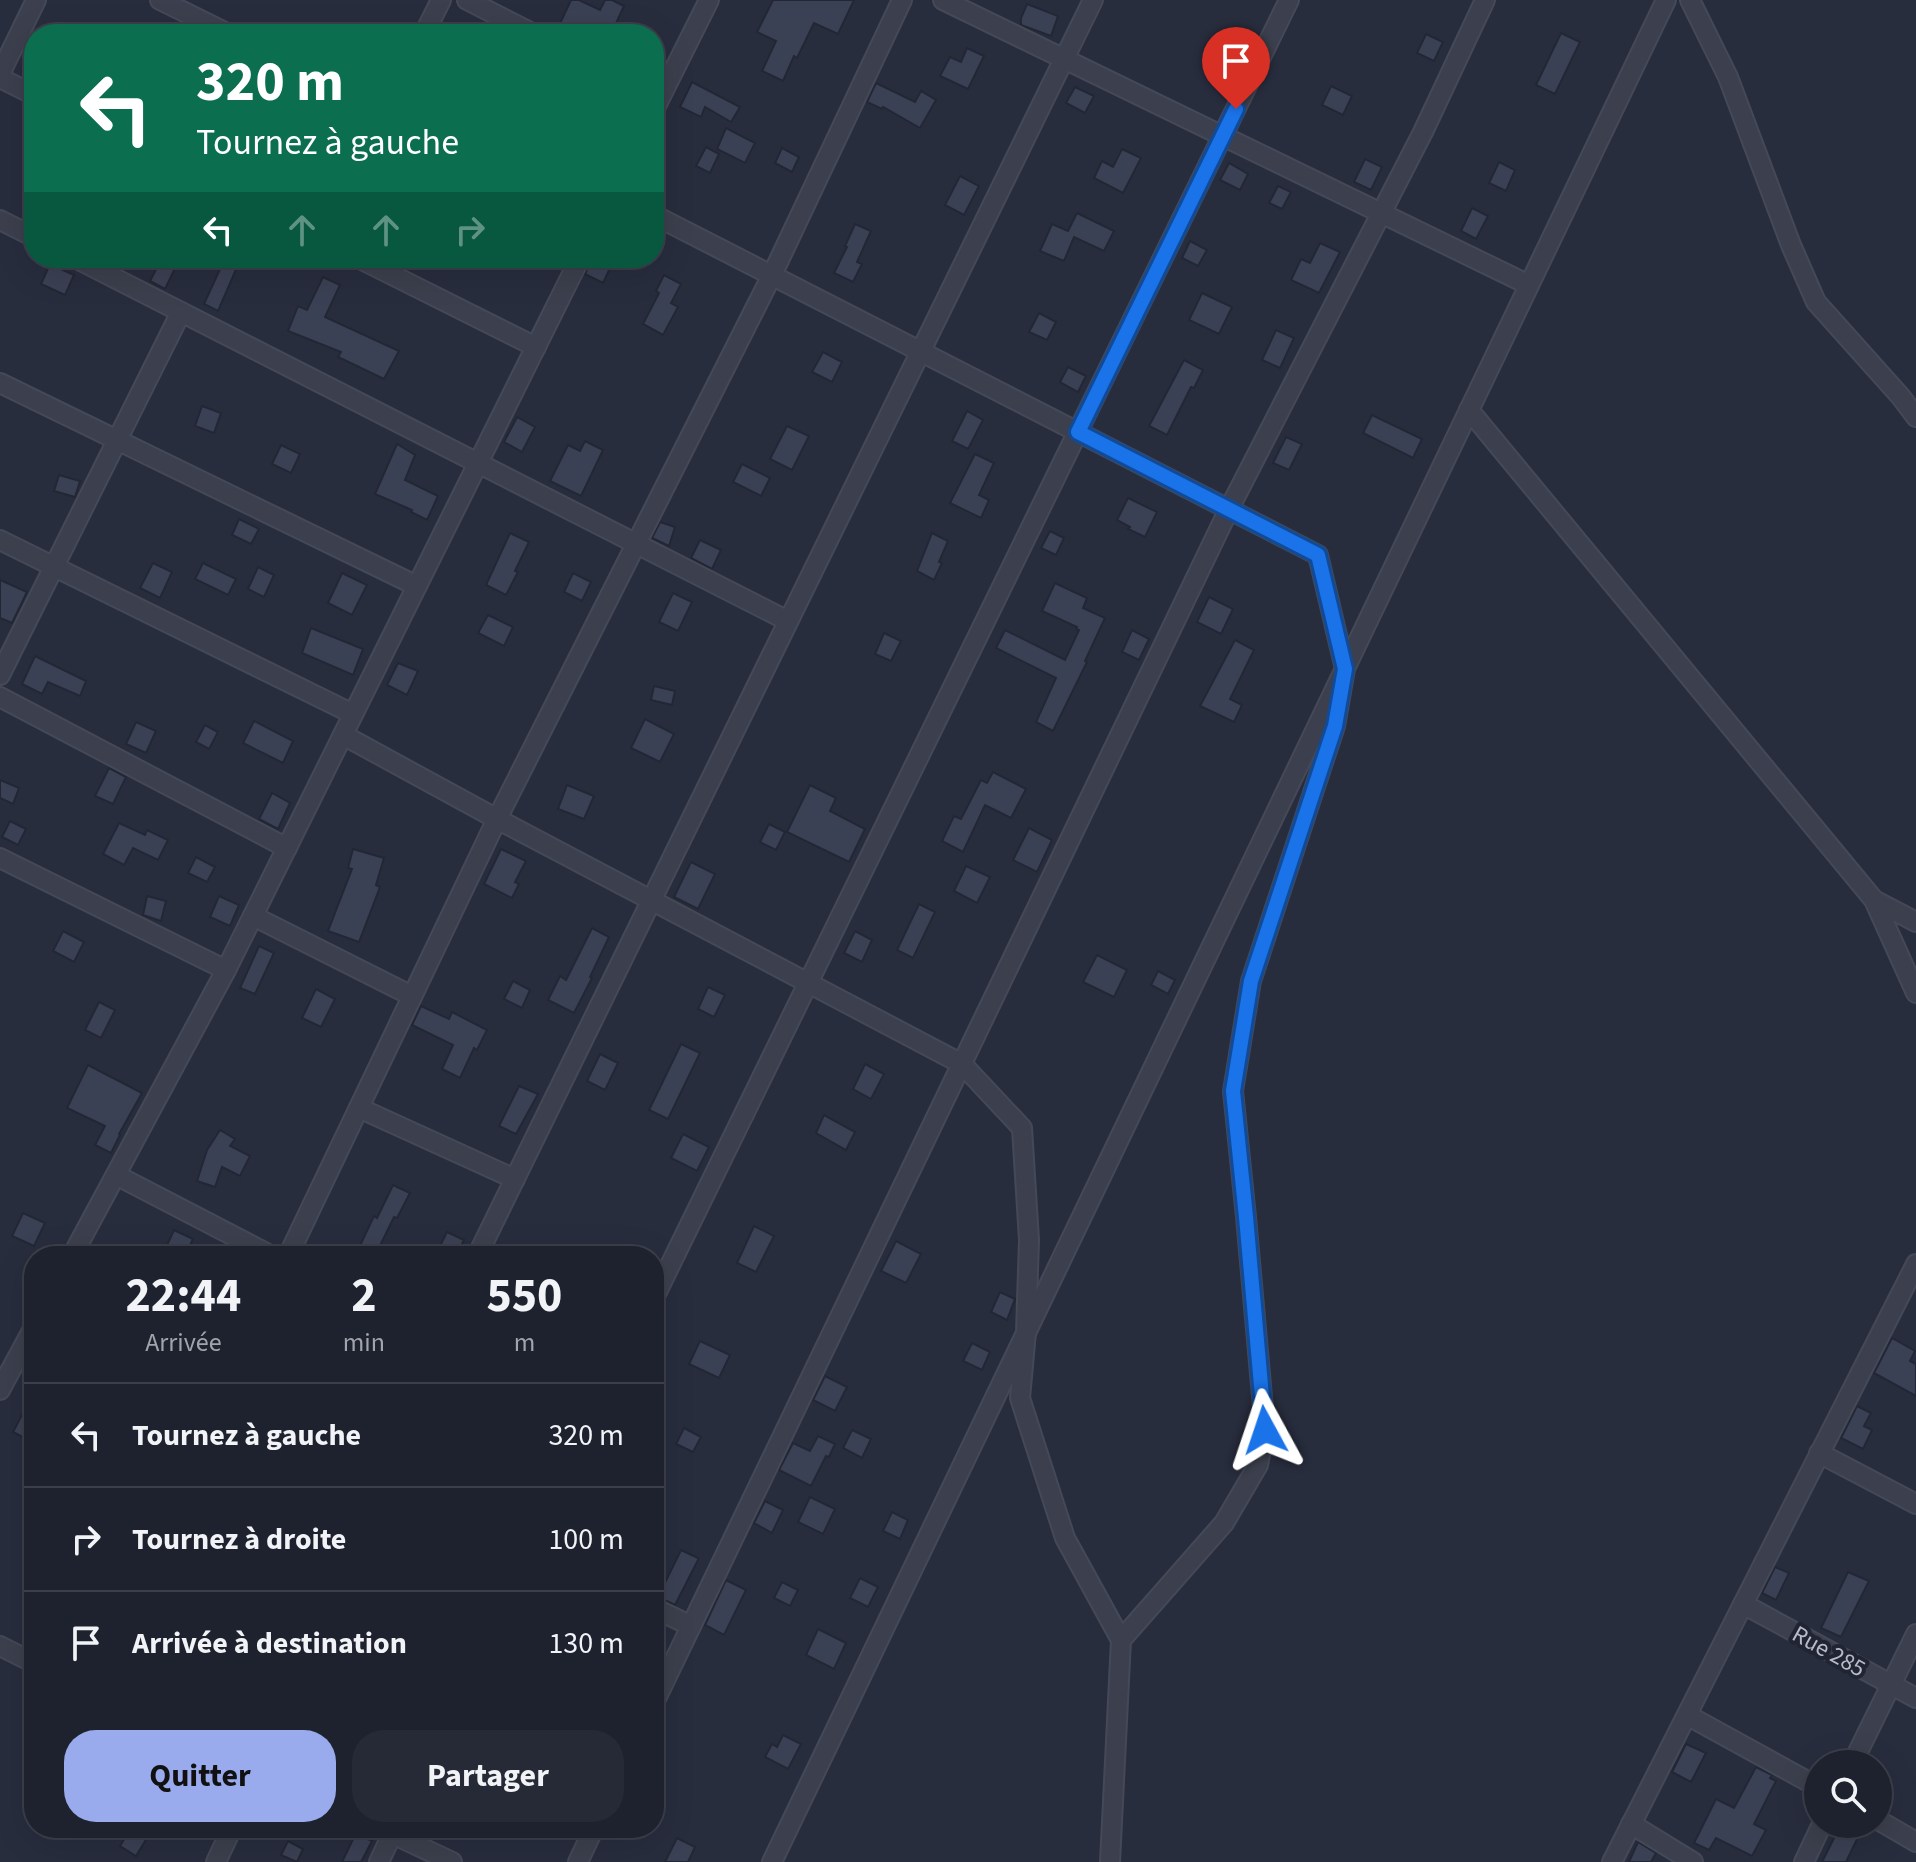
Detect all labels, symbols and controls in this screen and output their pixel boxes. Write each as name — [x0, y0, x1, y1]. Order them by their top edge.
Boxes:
pin — [1202, 27, 1270, 109]
icon: arrive — [1214, 39, 1258, 83]
text: 320 m — [196, 43, 344, 122]
icon: left — [64, 56, 168, 160]
text: Tournez à gauche — [196, 117, 459, 168]
icon: left — [196, 208, 240, 252]
icon: ahead — [280, 208, 324, 252]
icon: ahead — [364, 208, 408, 252]
icon: right — [448, 208, 492, 252]
text: 22:44 — [125, 1262, 241, 1330]
text: 2 — [351, 1262, 377, 1330]
text: 550 — [486, 1262, 562, 1330]
text: Arrivée — [145, 1324, 222, 1361]
text: min — [343, 1324, 385, 1361]
text: m — [514, 1324, 535, 1361]
position arrow — [1223, 1388, 1307, 1472]
icon: left — [64, 1413, 108, 1457]
text: Tournez à gauche — [132, 1414, 361, 1457]
text: 320 m — [548, 1414, 624, 1457]
icon: right — [64, 1517, 108, 1561]
text: Tournez à droite — [132, 1518, 346, 1561]
text: 100 m — [548, 1518, 624, 1561]
street label: Rue 285 — [1786, 1617, 1872, 1686]
icon: arrive — [64, 1621, 108, 1665]
text: Arrivée à destination — [132, 1622, 407, 1665]
text: 130 m — [548, 1622, 624, 1665]
button: Quitter — [64, 1730, 336, 1822]
button: Partager — [352, 1730, 624, 1822]
map controls — [1804, 1750, 1892, 1838]
button: search — [1804, 1750, 1892, 1838]

